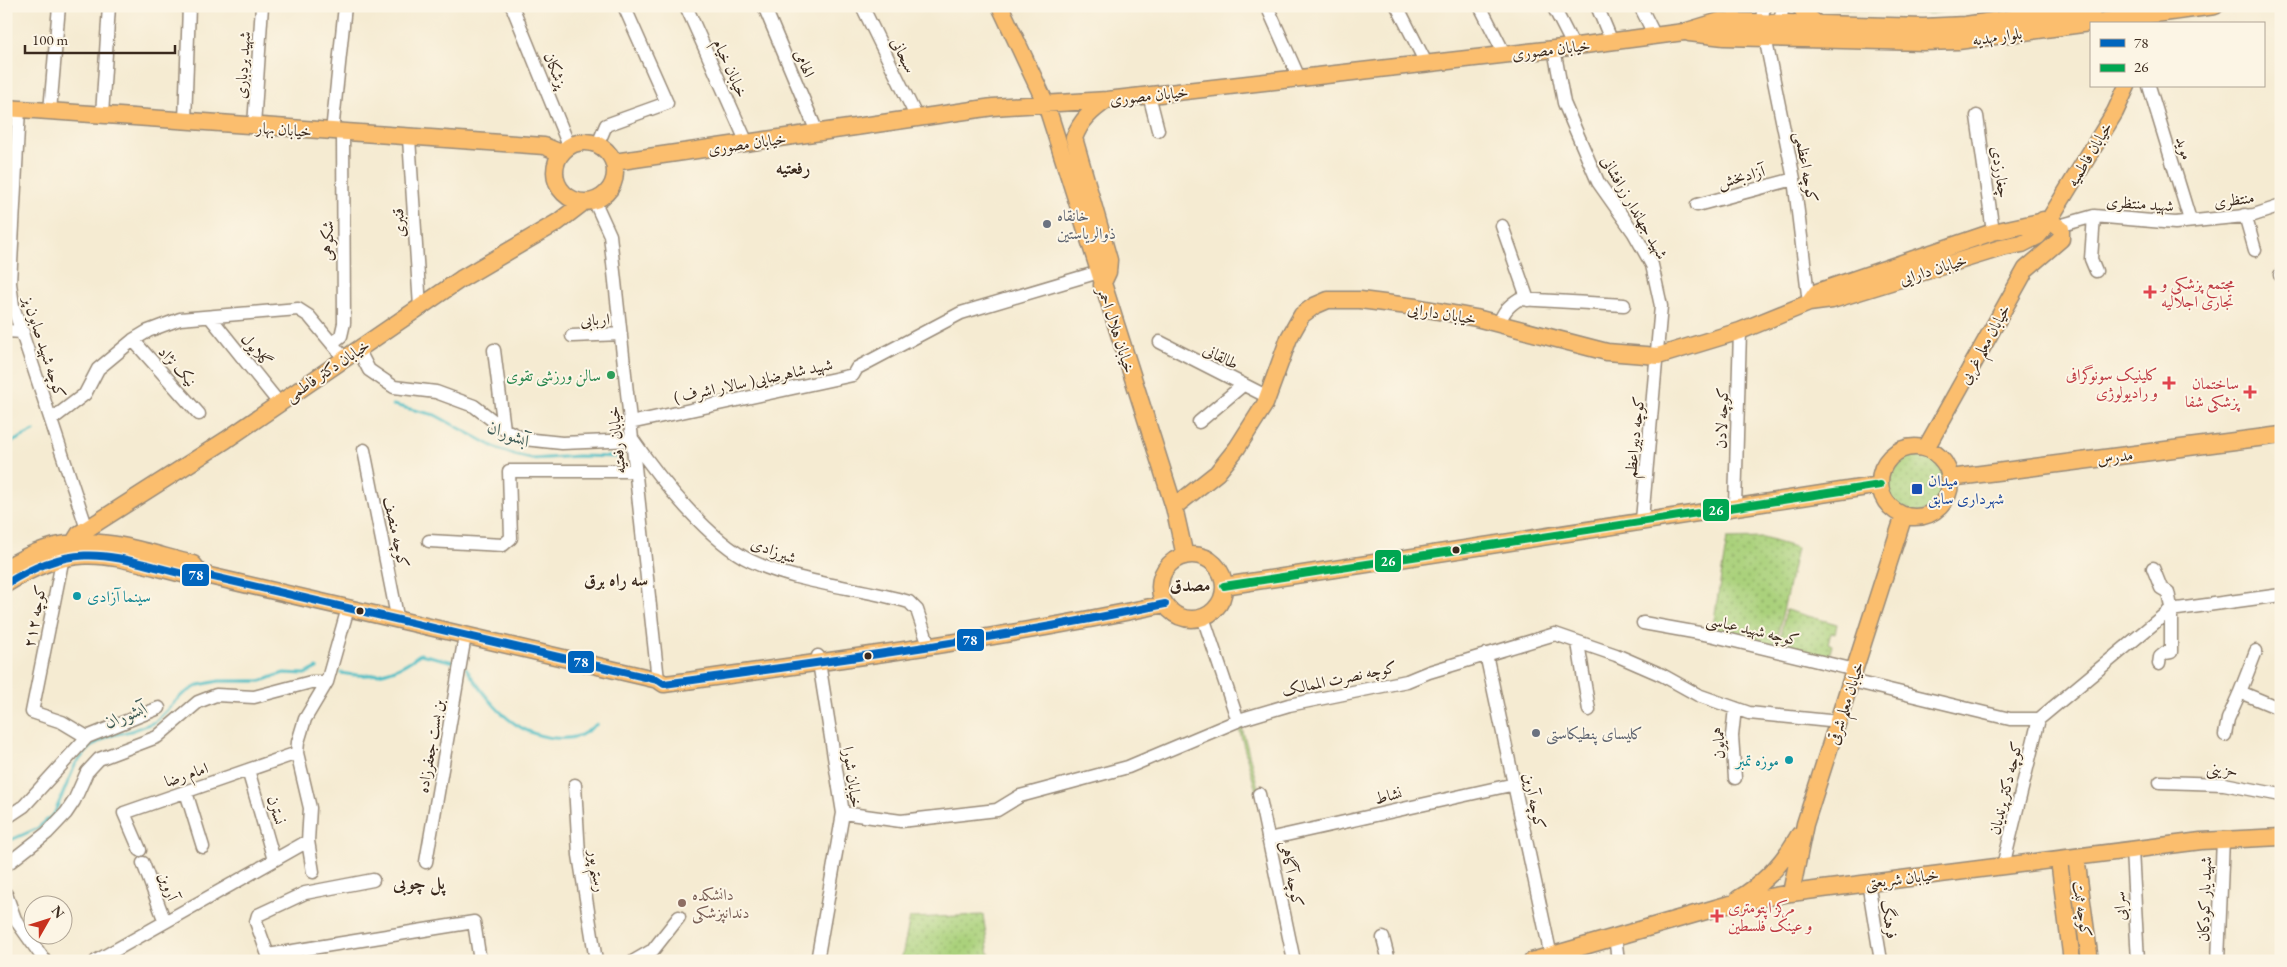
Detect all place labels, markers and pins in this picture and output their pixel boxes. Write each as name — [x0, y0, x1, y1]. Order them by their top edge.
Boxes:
place label: خانقاه ذوالریاستین — [1057, 205, 1116, 244]
marker: خانقاه ذوالریاستین — [1041, 218, 1053, 230]
place label: مجتمع پزشکی و تجاری اجلالیه — [2159, 273, 2235, 312]
marker: مجتمع پزشکی و تجاری اجلالیه — [2143, 285, 2157, 299]
place label: کلینیک سونوگرافی و رادیولوژی — [2066, 364, 2158, 403]
place label: سالن ورزشی تقوی — [506, 365, 601, 387]
marker: سالن ورزشی تقوی — [605, 369, 617, 381]
place label: ساختمان پزشکی شفا — [2185, 373, 2241, 413]
marker: کلینیک سونوگرافی و رادیولوژی — [2162, 376, 2176, 390]
marker: ساختمان پزشکی شفا — [2243, 385, 2257, 399]
place label: میدان شهرداری سابق — [1928, 470, 2004, 509]
marker: میدان شهرداری سابق — [1910, 482, 1924, 496]
unlabelled marker — [1451, 545, 1461, 555]
place label: سینما آزادی — [87, 586, 151, 607]
marker: سینما آزادی — [71, 590, 83, 602]
unlabelled marker — [355, 606, 365, 616]
unlabelled marker — [863, 651, 873, 661]
place label: کلیسای پنطیکاستی — [1546, 723, 1643, 746]
marker: کلیسای پنطیکاستی — [1530, 727, 1542, 739]
place label: موزه تمبر — [1734, 750, 1779, 771]
marker: موزه تمبر — [1783, 754, 1795, 766]
place label: دانشکده دندانپزشکی — [692, 884, 749, 924]
marker: دانشکده دندانپزشکی — [676, 897, 688, 909]
place label: مرکز اپتومتری و عینک فلسطین — [1728, 897, 1812, 936]
marker: مرکز اپتومتری و عینک فلسطین — [1710, 909, 1724, 923]

